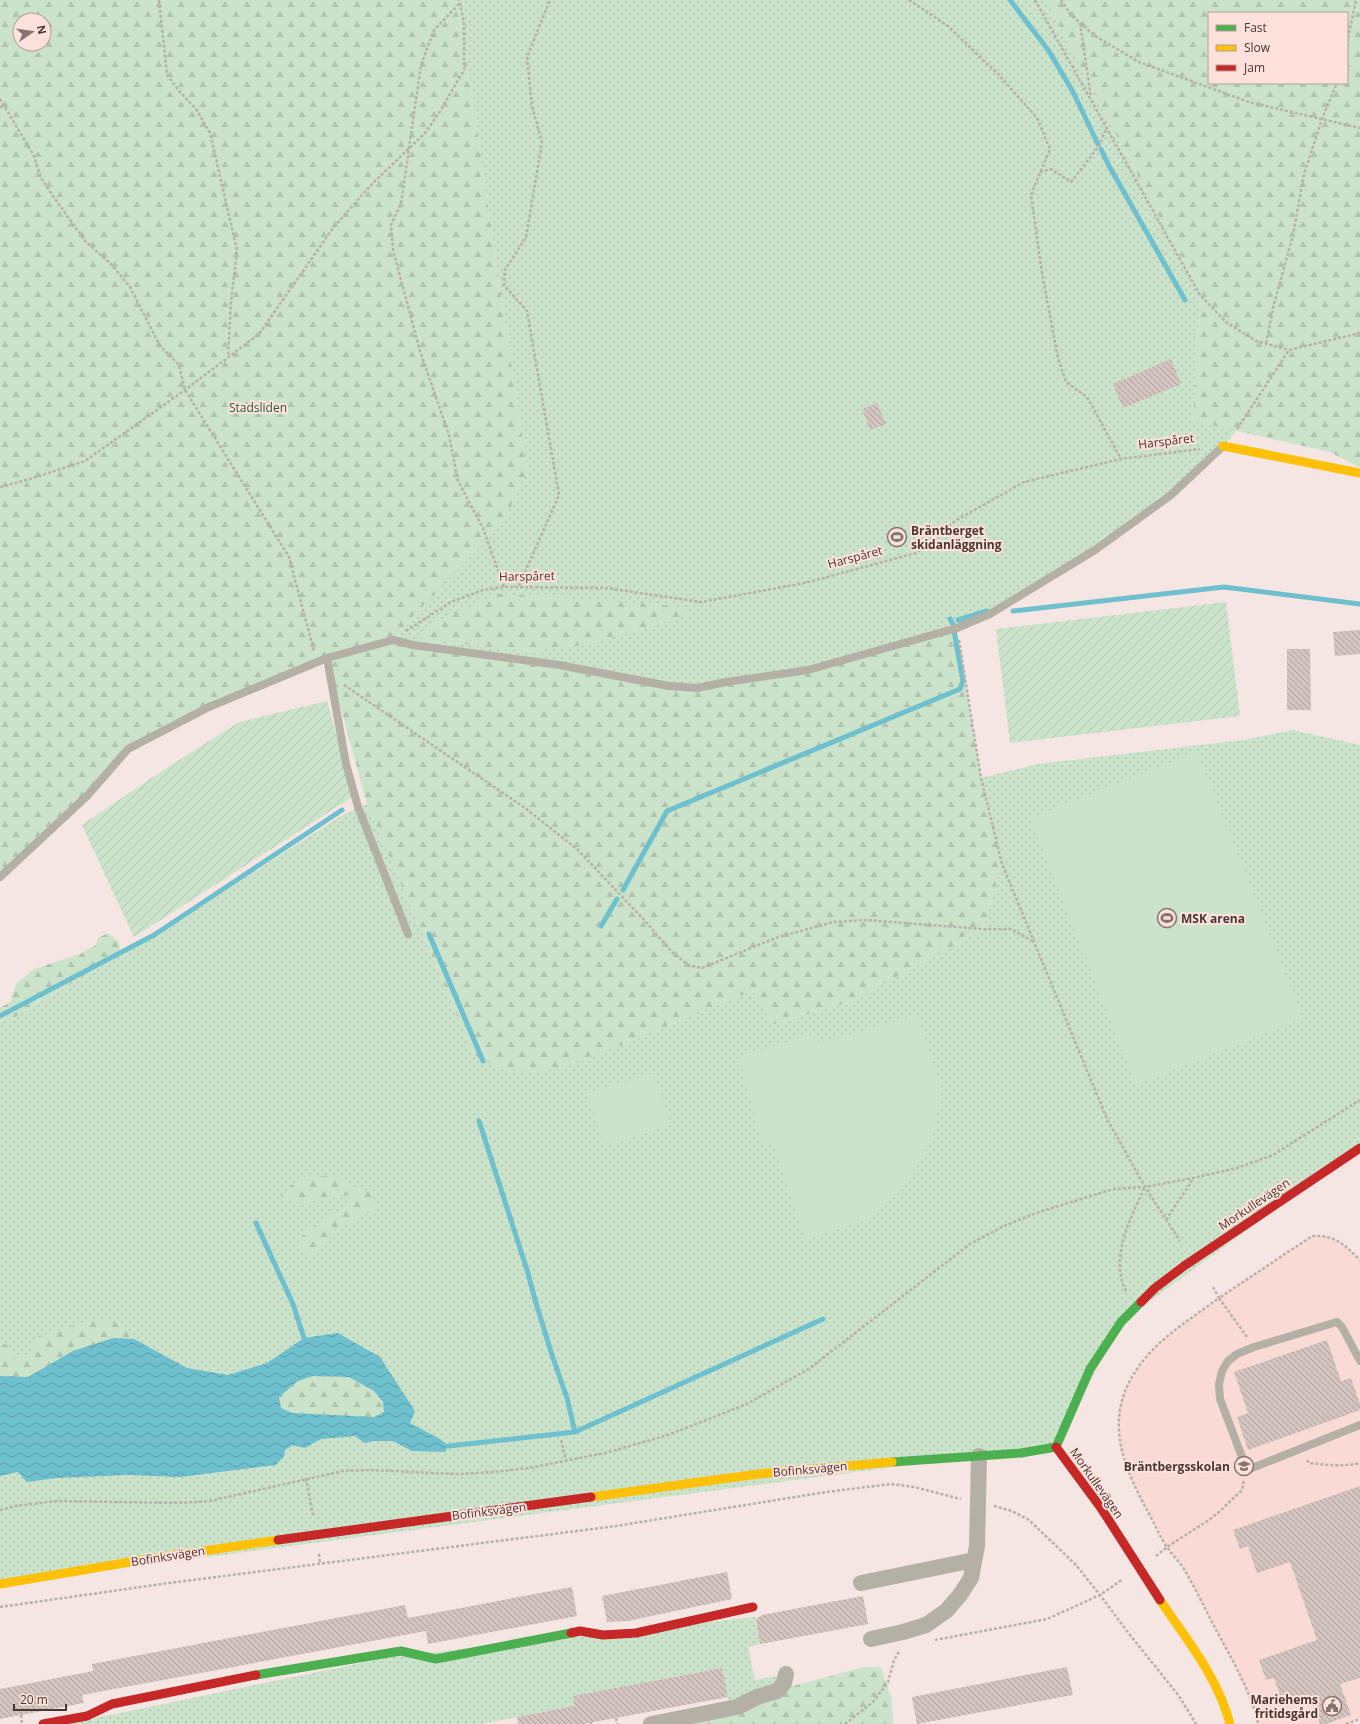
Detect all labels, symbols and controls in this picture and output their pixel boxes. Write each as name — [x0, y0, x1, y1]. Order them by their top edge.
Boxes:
north arrow — [12, 12, 52, 52]
legend — [1208, 12, 1348, 84]
text: Fast — [1244, 19, 1267, 36]
text: N — [34, 24, 51, 36]
text: Slow — [1244, 39, 1271, 56]
text: Jam — [1243, 59, 1265, 76]
park label: Stadsliden — [229, 399, 287, 416]
street label: Harspåret — [1137, 429, 1195, 453]
place label: Bräntberget skidanläggning — [911, 522, 1002, 553]
sports icon: Bräntberget skidanläggning — [886, 526, 908, 548]
street label: Harspåret — [826, 542, 884, 572]
street label: Harspåret — [499, 567, 555, 585]
sports icon: MSK arena — [1156, 907, 1178, 929]
place label: MSK arena — [1181, 910, 1245, 927]
street label: Morkullevägen — [1215, 1174, 1293, 1234]
street label: Morkullevägen — [1066, 1444, 1128, 1522]
school or university icon: Bräntbergsskolan — [1233, 1455, 1255, 1477]
street label: Bofinksvägen — [772, 1457, 848, 1481]
place label: Bräntbergsskolan — [1124, 1458, 1230, 1475]
street label: Bofinksvägen — [451, 1498, 527, 1524]
street label: Bofinksvägen — [130, 1542, 206, 1570]
scale bar — [14, 1686, 66, 1712]
text: 20 m — [20, 1691, 48, 1708]
place label: Mariehems fritidsgård — [1251, 1691, 1318, 1722]
public building icon: Mariehems fritidsgård — [1321, 1695, 1343, 1717]

